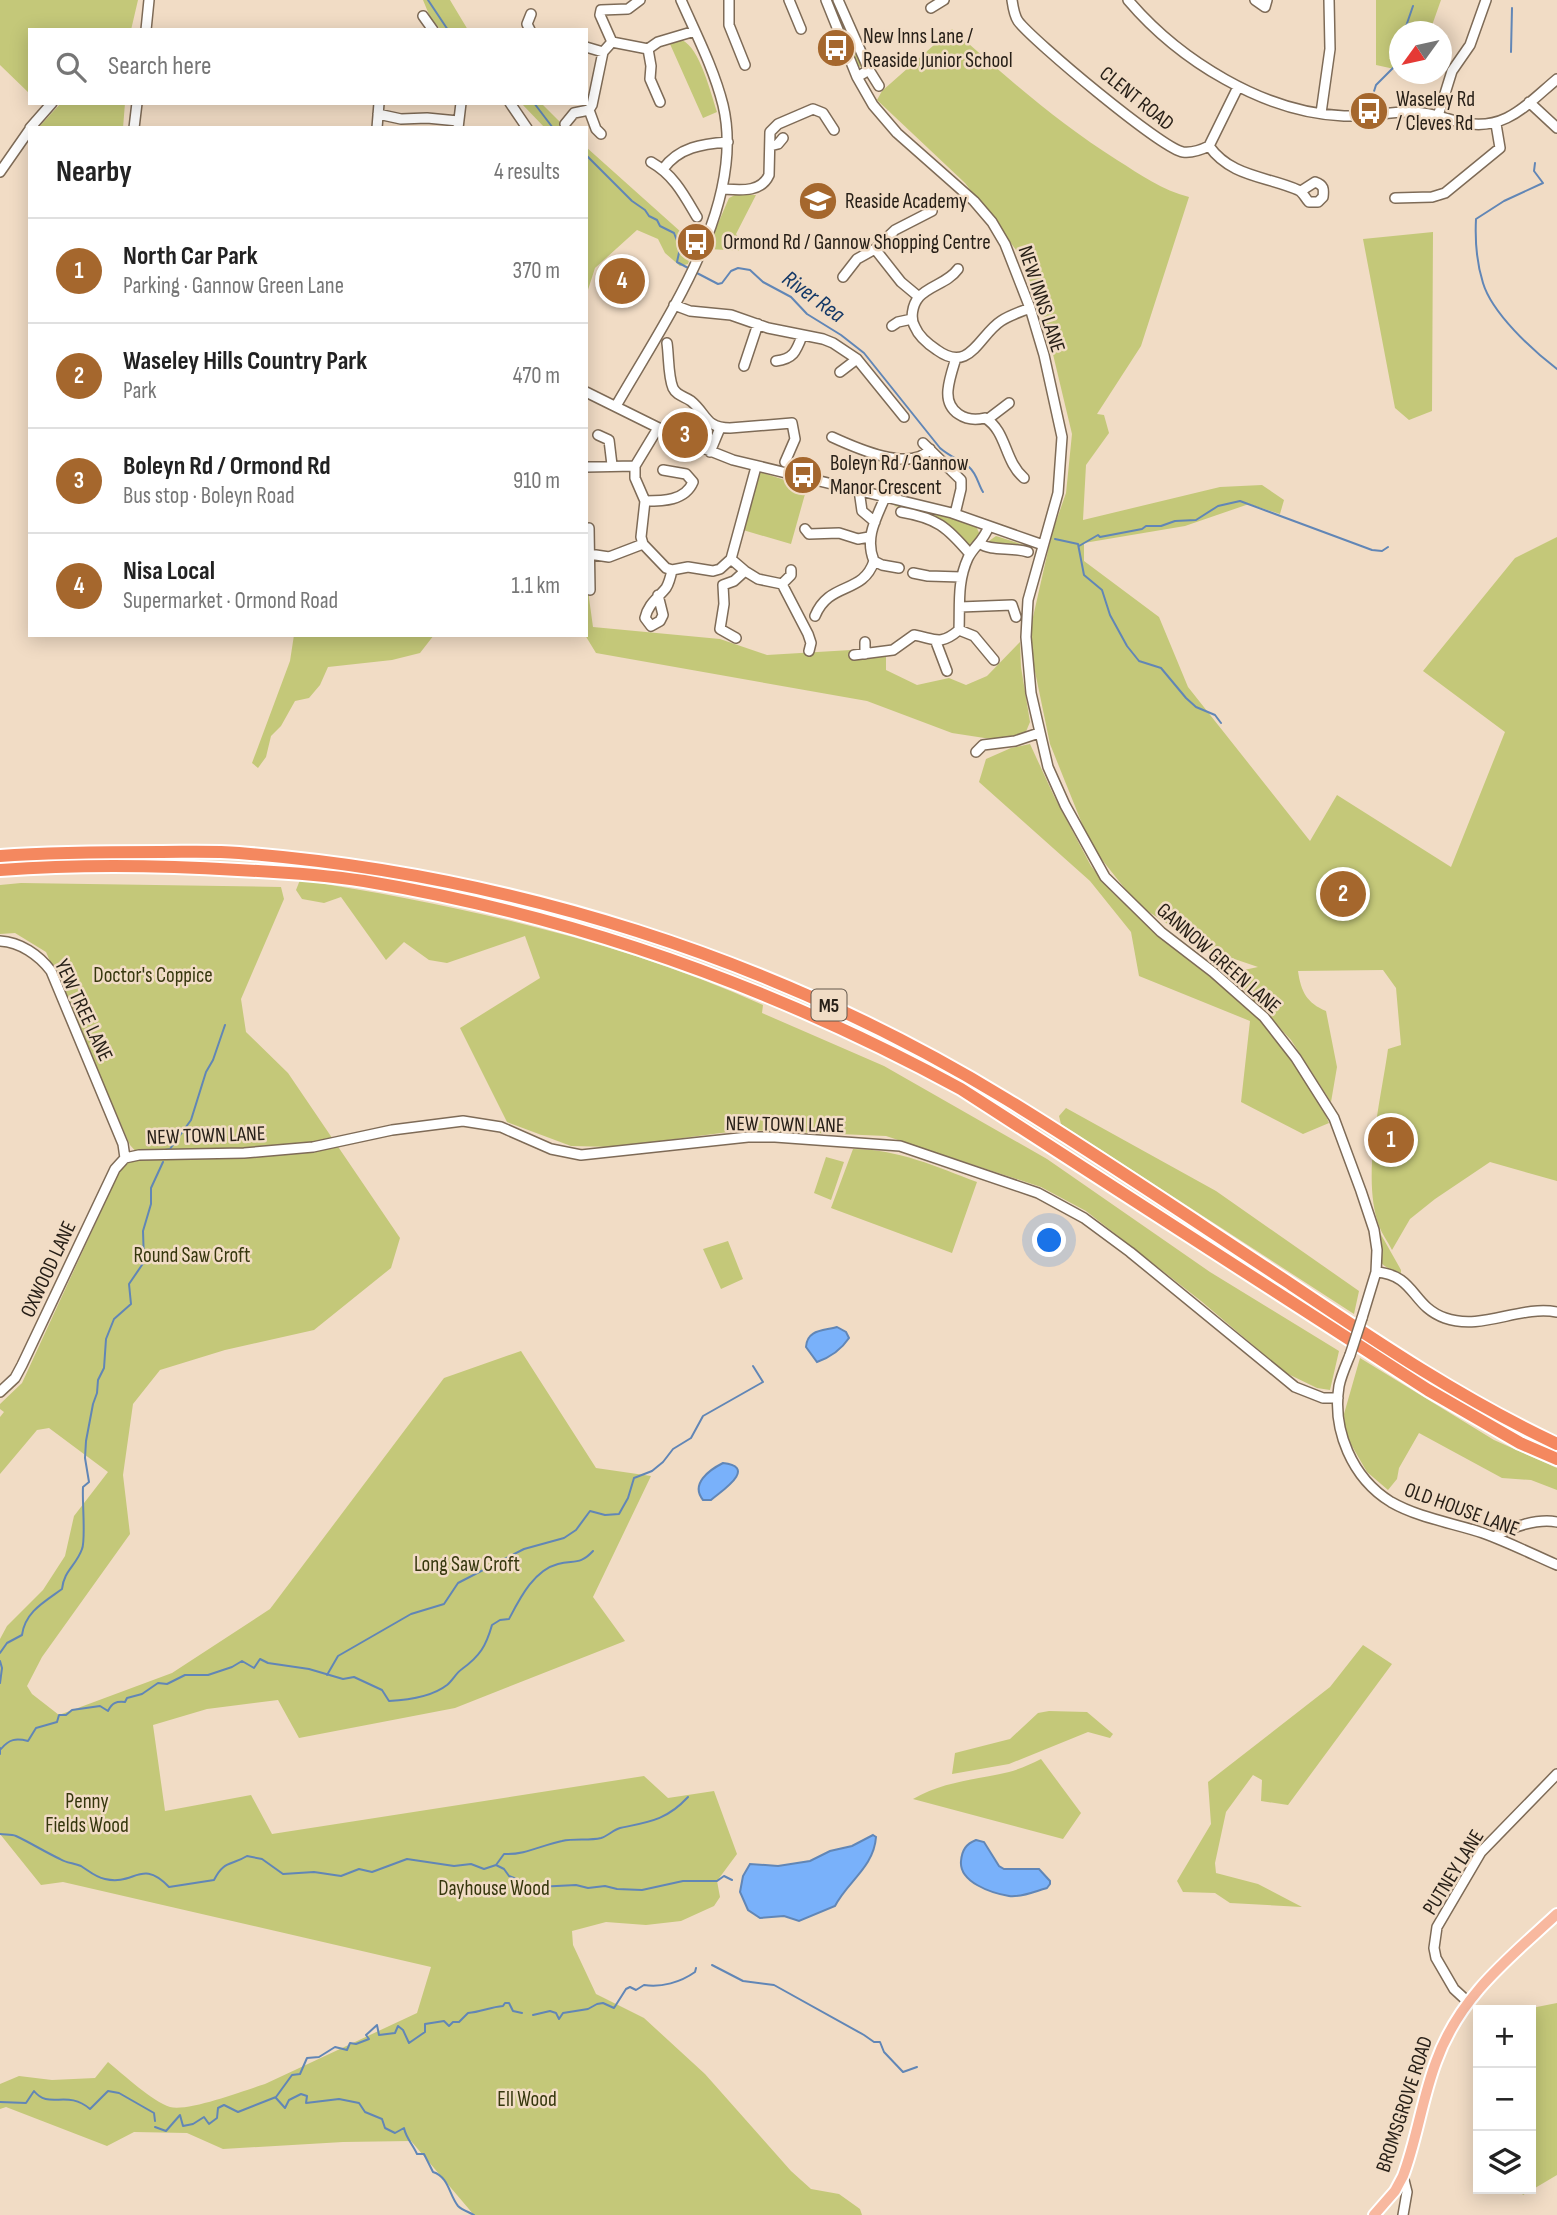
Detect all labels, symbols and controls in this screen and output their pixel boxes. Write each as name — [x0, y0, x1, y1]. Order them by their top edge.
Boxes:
north arrow — [1389, 21, 1452, 84]
place label: New Inns Lane / Reaside Junior School — [863, 24, 1013, 73]
bus stop icon: New Inns Lane / Reaside Junior School — [815, 27, 857, 69]
search box — [28, 28, 588, 105]
icon: search — [52, 48, 90, 86]
text: Search here — [108, 51, 211, 82]
street label: CLENT ROAD — [1095, 61, 1179, 136]
place label: Waseley Rd / Cleves Rd — [1396, 87, 1475, 136]
bus stop icon: Waseley Rd / Cleves Rd — [1348, 90, 1390, 132]
text: Nearby — [56, 154, 132, 190]
text: 4 results — [494, 158, 560, 186]
school or university icon: Reaside Academy — [797, 180, 839, 222]
place label: Reaside Academy — [845, 189, 967, 214]
bus stop icon: Ormond Rd / Gannow Shopping Centre — [675, 221, 717, 263]
place label: Ormond Rd / Gannow Shopping Centre — [723, 230, 991, 255]
text: North Car Park — [123, 241, 258, 272]
street label: NEW INNS LANE — [1013, 243, 1071, 356]
pin: 4 — [599, 255, 645, 307]
text: 1 — [74, 257, 84, 285]
text: 370 m — [513, 257, 560, 285]
water label: River Rea — [777, 265, 851, 329]
text: Parking · Gannow Green Lane — [123, 272, 344, 300]
text: Waseley Hills Country Park — [123, 346, 367, 377]
text: 2 — [74, 362, 84, 390]
text: 470 m — [513, 362, 560, 390]
text: Park — [123, 377, 157, 405]
pin: 3 — [662, 409, 708, 461]
text: Boleyn Rd / Ormond Rd — [123, 451, 331, 482]
place label: Boleyn Rd / Gannow Manor Crescent — [830, 451, 969, 500]
bus stop icon: Boleyn Rd / Gannow Manor Crescent — [782, 454, 824, 496]
text: 3 — [74, 467, 84, 495]
text: 910 m — [513, 467, 560, 495]
text: Bus stop · Boleyn Road — [123, 482, 295, 510]
text: Nisa Local — [123, 556, 215, 587]
text: 4 — [74, 572, 84, 600]
text: 1.1 km — [511, 572, 560, 600]
text: Supermarket · Ormond Road — [123, 587, 338, 615]
pin: 2 — [1320, 868, 1366, 920]
street label: GANNOW GREEN LANE — [1152, 898, 1286, 1019]
street label: YEW TREE LANE — [49, 955, 118, 1065]
park label: Doctor's Coppice — [93, 963, 213, 988]
road number: M5 — [812, 990, 846, 1021]
street label: NEW TOWN LANE — [725, 1111, 845, 1138]
pin: 1 — [1368, 1114, 1414, 1166]
street label: NEW TOWN LANE — [146, 1121, 266, 1150]
street label: OXWOOD LANE — [15, 1217, 82, 1321]
your location — [1032, 1223, 1066, 1257]
park label: Round Saw Croft — [133, 1243, 251, 1268]
street label: OLD HOUSE LANE — [1401, 1477, 1523, 1542]
park label: Long Saw Croft — [414, 1552, 520, 1577]
park label: Penny Fields Wood — [45, 1789, 129, 1838]
street label: PUTNEY LANE — [1417, 1825, 1489, 1919]
park label: Dayhouse Wood — [438, 1876, 550, 1901]
map controls — [1473, 2005, 1536, 2194]
button: + — [1473, 2005, 1536, 2068]
street label: BROMSGROVE ROAD — [1371, 2033, 1438, 2175]
button: − — [1473, 2068, 1536, 2131]
park label: Ell Wood — [497, 2087, 557, 2112]
button: layers — [1473, 2131, 1536, 2194]

